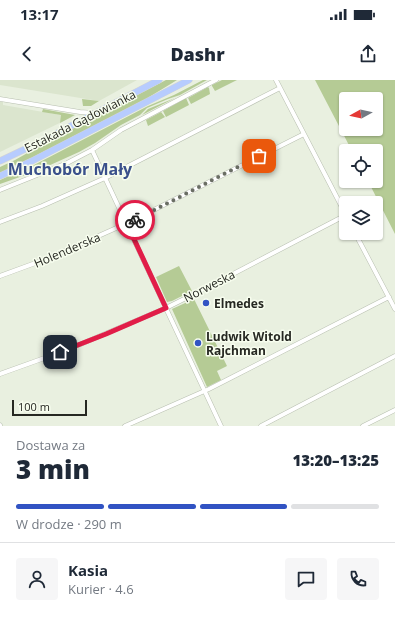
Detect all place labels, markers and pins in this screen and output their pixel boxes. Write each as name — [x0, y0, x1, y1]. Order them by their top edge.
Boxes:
pin — [242, 139, 276, 173]
place label: Elmedes — [214, 295, 264, 312]
marker: Elmedes — [201, 298, 211, 308]
place label: Ludwik Witold Rajchman — [206, 328, 292, 359]
pin — [43, 335, 77, 369]
marker: Ludwik Witold Rajchman — [193, 338, 203, 348]

